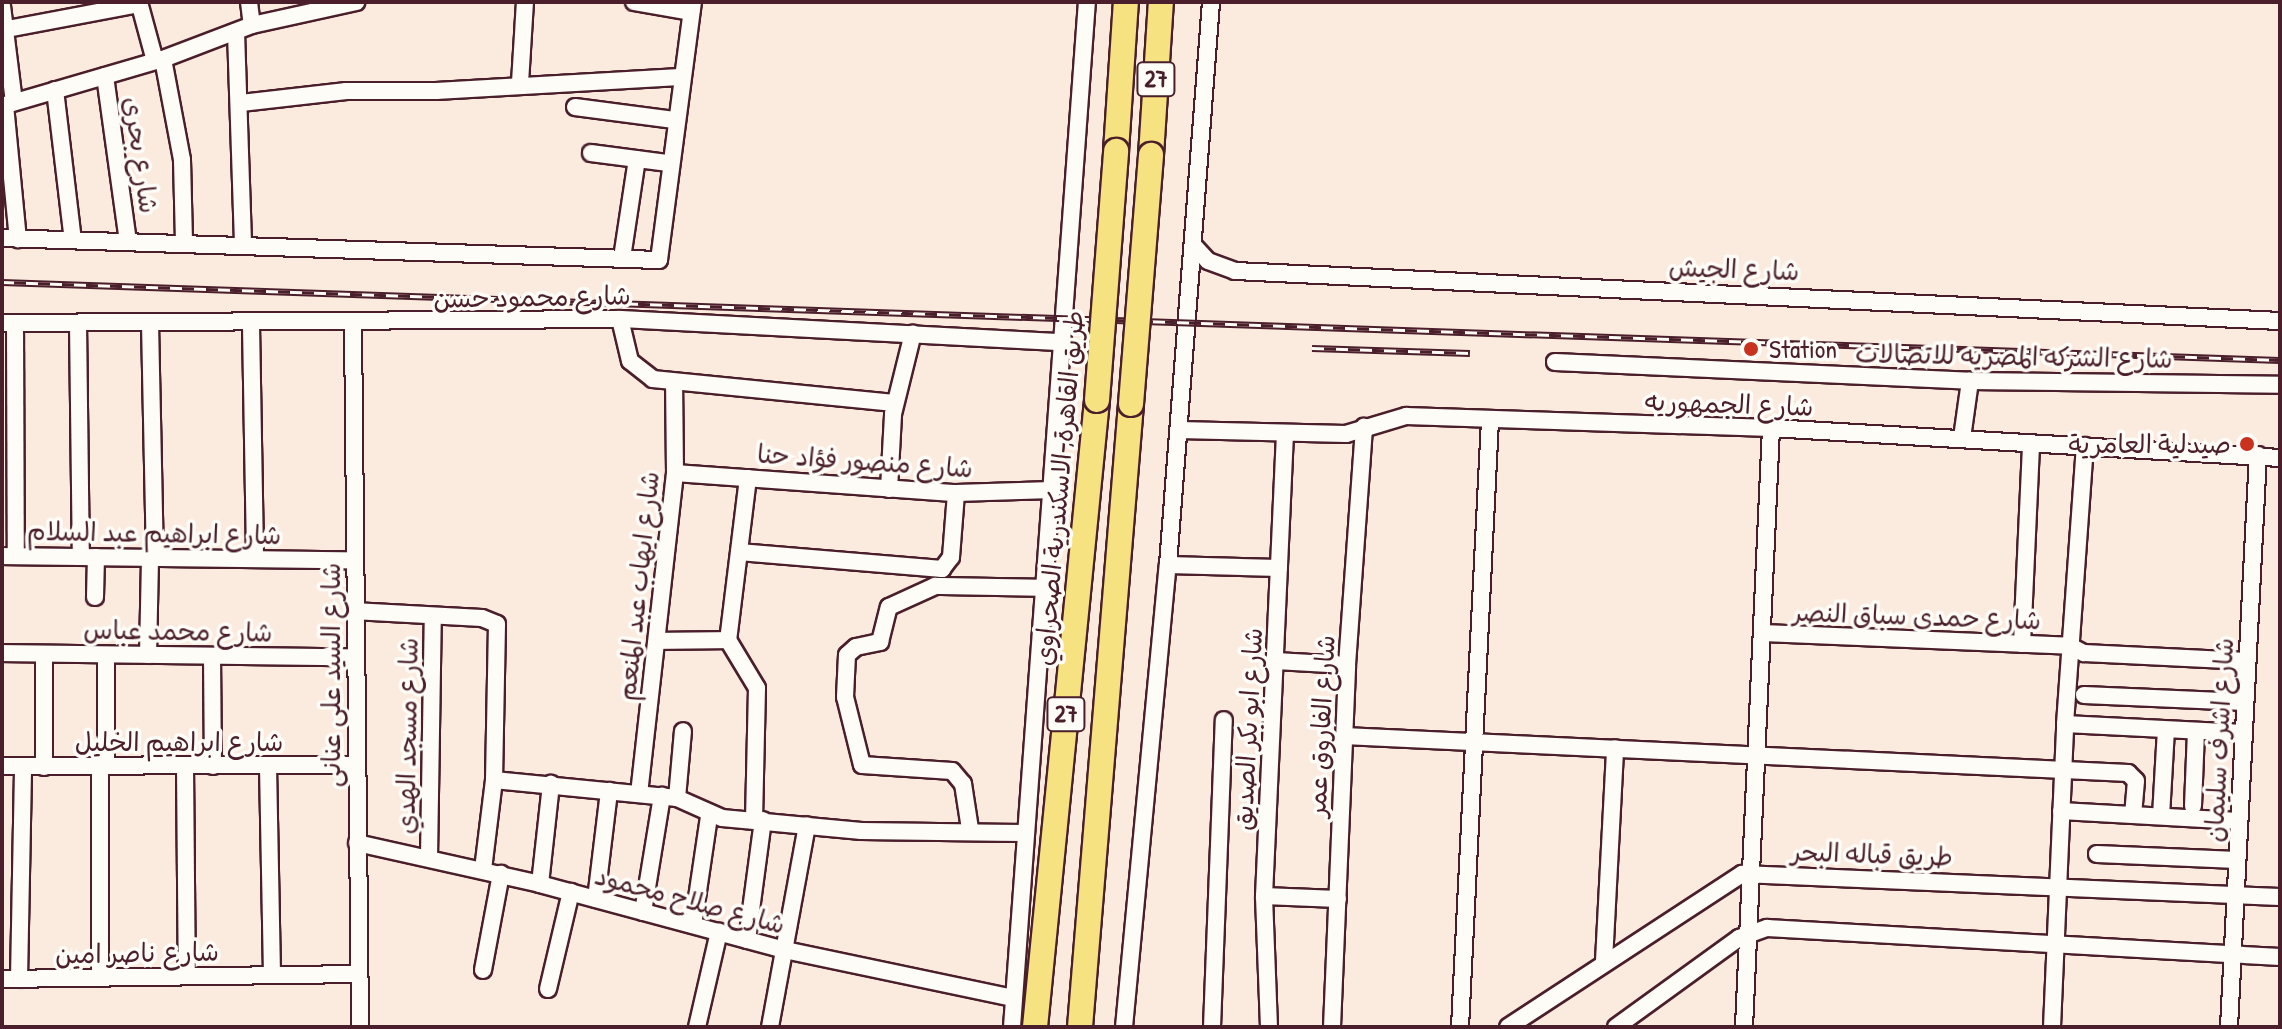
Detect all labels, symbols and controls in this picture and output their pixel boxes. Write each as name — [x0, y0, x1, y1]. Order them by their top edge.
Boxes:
road number: 27 — [1136, 59, 1176, 99]
street label: شارع بحرى — [117, 95, 165, 215]
street label: شارع الجيش — [1668, 251, 1800, 287]
street label: شارع محمود حسن — [433, 280, 631, 314]
street label: طريق القاهرة, الاسكندرية الصحراوي — [1028, 309, 1090, 667]
place label: Station — [1769, 333, 1837, 365]
marker: Station — [1740, 338, 1762, 360]
street label: شارع الشركه المصريه للاتصالات — [1855, 338, 2173, 374]
street label: شارع الجمهوريه — [1644, 385, 1814, 423]
place label: صيدلية العامرية — [2068, 428, 2231, 460]
marker: صيدلية العامرية — [2238, 435, 2256, 453]
street label: شارع منصور فؤاد حنا — [756, 438, 974, 484]
street label: شارع ايهاب عبد المنعم — [610, 470, 666, 702]
street label: شارع ابراهيم عبد السلام — [27, 515, 281, 551]
street label: شارع السيد على عنانى — [315, 563, 347, 787]
street label: شارع حمدى سباق النصر — [1792, 596, 2042, 636]
street label: شارع محمد عباس — [83, 614, 273, 648]
street label: شارع ابو بكر الصديق — [1227, 627, 1269, 831]
street label: شارع الفاروق عمر — [1301, 634, 1341, 818]
street label: شارع مسجد الهدي — [390, 637, 424, 835]
street label: شارع اشرف سليمان — [2198, 637, 2240, 843]
road number: 27 — [1046, 694, 1086, 734]
street label: شارع ابراهيم الخليل — [75, 726, 283, 758]
street label: طريق قباله البحر — [1791, 836, 1953, 872]
street label: شارع صلاح محمود — [592, 860, 788, 940]
street label: شارع ناصر امين — [55, 936, 219, 970]

